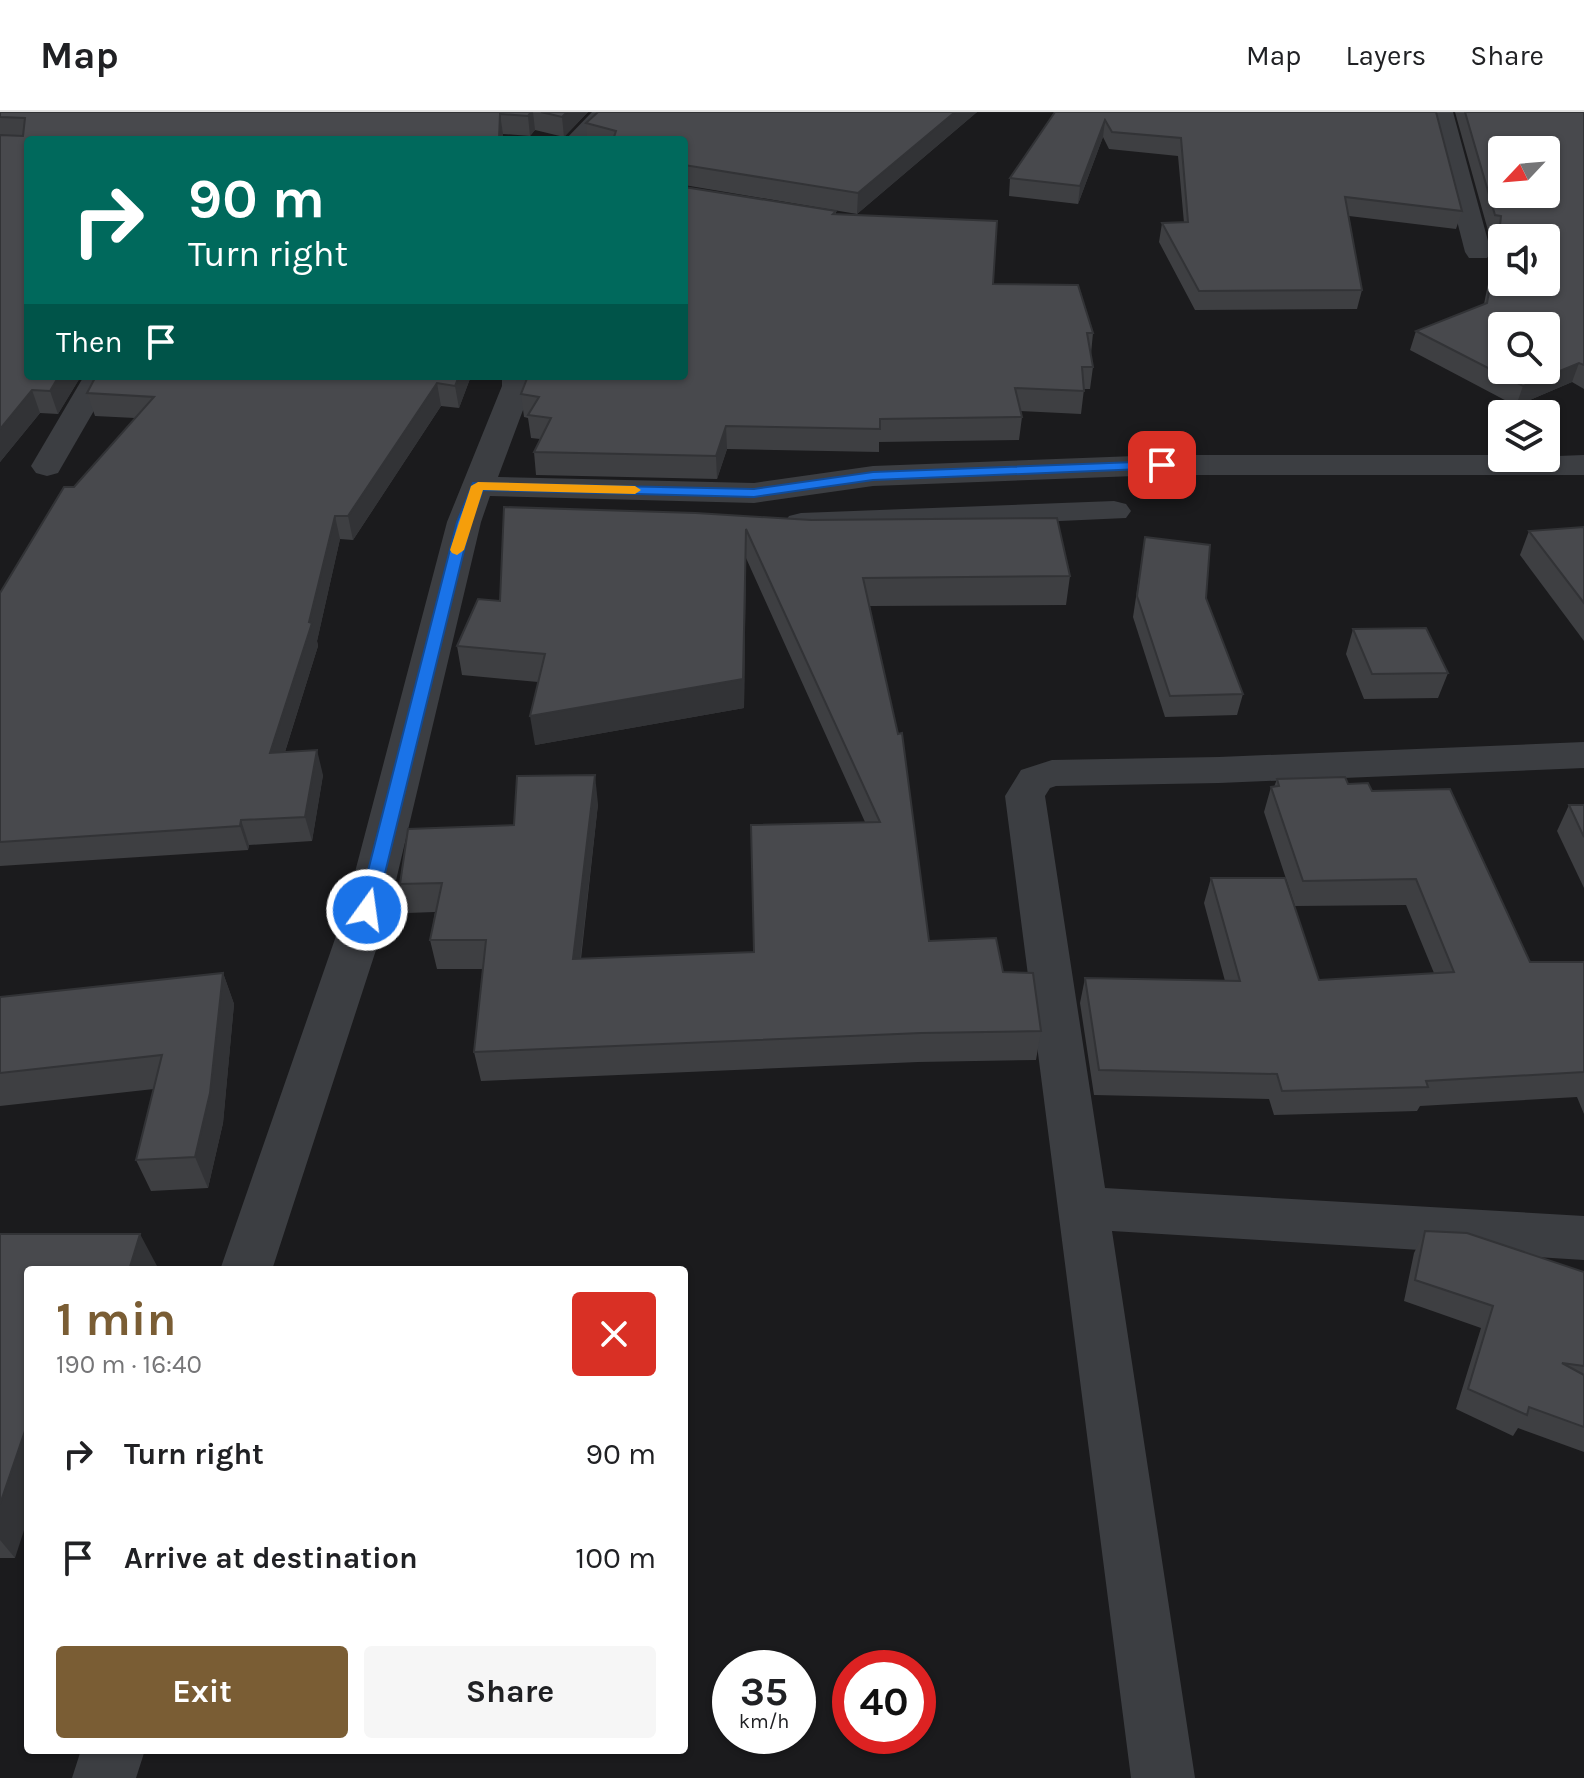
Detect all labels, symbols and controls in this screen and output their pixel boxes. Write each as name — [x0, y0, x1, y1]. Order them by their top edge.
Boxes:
text: Map — [40, 33, 119, 78]
text: Map — [1246, 39, 1301, 72]
text: Layers — [1345, 39, 1426, 72]
text: Share — [1470, 39, 1544, 72]
north arrow — [1488, 136, 1560, 208]
map controls — [1488, 136, 1560, 472]
text: 90 m — [188, 166, 325, 231]
icon: right — [56, 168, 160, 272]
button: sound — [1488, 224, 1560, 296]
text: Turn right — [188, 233, 348, 275]
button: search — [1488, 312, 1560, 384]
icon: arrive — [139, 320, 183, 364]
text: Then — [56, 324, 123, 360]
button: layers — [1488, 400, 1560, 472]
pin — [1128, 431, 1196, 499]
icon: arrive — [1140, 443, 1184, 487]
position arrow — [325, 868, 409, 952]
text: 1 min — [56, 1291, 176, 1347]
button: close — [572, 1292, 656, 1376]
text: 190 m · 16:40 — [56, 1349, 202, 1380]
icon: right — [56, 1432, 100, 1476]
text: Turn right — [124, 1436, 264, 1472]
text: 90 m — [586, 1436, 656, 1472]
icon: arrive — [56, 1536, 100, 1580]
text: Arrive at destination — [124, 1540, 418, 1576]
text: 100 m — [575, 1540, 656, 1576]
button: Exit — [56, 1646, 348, 1738]
button: Share — [364, 1646, 656, 1738]
speed limit sign: 40 — [832, 1650, 936, 1754]
text: 35 — [740, 1668, 788, 1715]
text: km/h — [739, 1710, 789, 1733]

